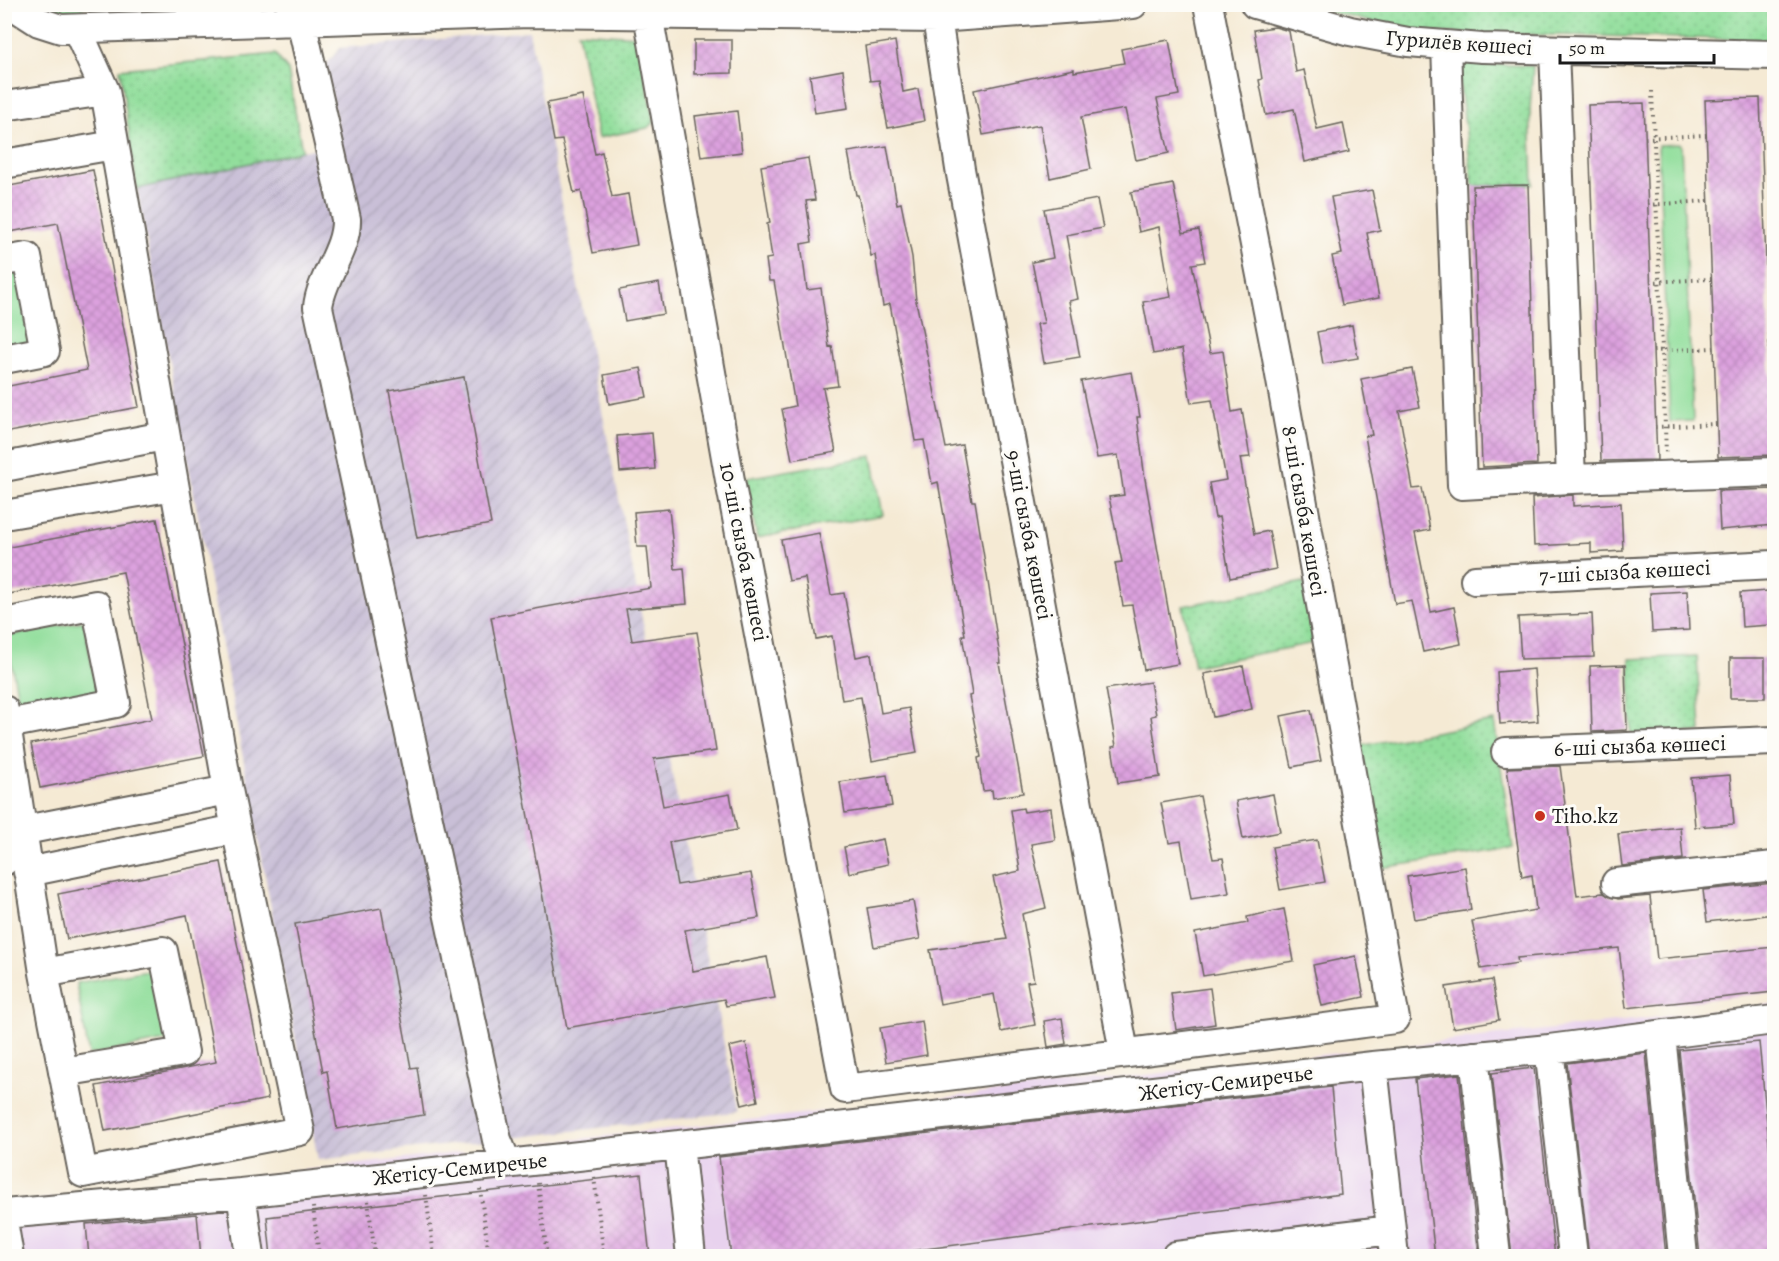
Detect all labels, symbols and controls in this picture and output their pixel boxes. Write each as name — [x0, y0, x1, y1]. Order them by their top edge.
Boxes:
street label: Гурилёв көшесі — [1385, 23, 1533, 63]
scale bar — [1560, 27, 1714, 65]
text: 50 m — [1569, 36, 1605, 60]
street label: 8-ші сызба көшесі — [1274, 423, 1334, 599]
street label: 9-ші сызба көшесі — [998, 447, 1060, 623]
street label: 10-ші сызба көшесі — [712, 460, 776, 644]
street label: 7-ші сызба көшесі — [1538, 553, 1712, 591]
street label: 6-ші сызба көшесі — [1553, 728, 1727, 764]
place label: Tiho.kz — [1552, 801, 1618, 831]
marker: Tiho.kz — [1533, 809, 1547, 823]
street label: Жетісу-Семиречье — [1137, 1057, 1315, 1109]
street label: Жетісу-Семиречье — [371, 1145, 549, 1193]

